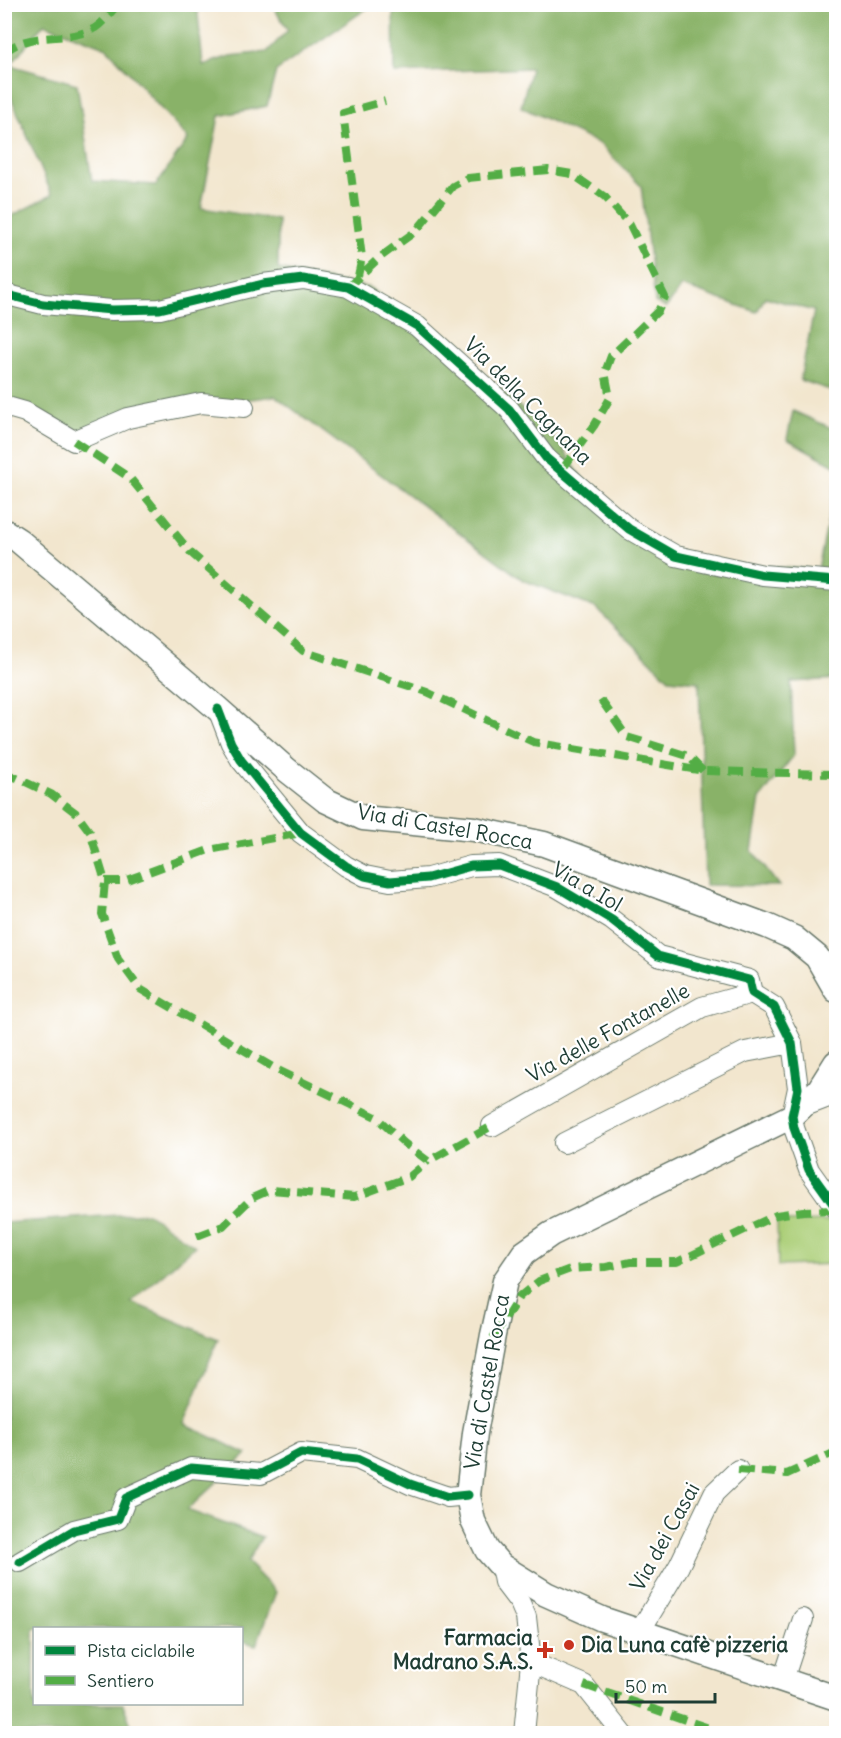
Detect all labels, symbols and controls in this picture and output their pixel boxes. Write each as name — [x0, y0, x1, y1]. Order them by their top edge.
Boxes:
street label: Via della Cagnana — [459, 331, 598, 470]
street label: Via di Castel Rocca — [355, 798, 535, 855]
street label: Via a Iol — [547, 856, 627, 917]
street label: Via delle Fontanelle — [522, 977, 694, 1089]
street label: Via di Castel Rocca — [458, 1292, 515, 1472]
street label: Via dei Casai — [624, 1478, 705, 1596]
place label: Farmacia Madrano S.A.S. — [393, 1624, 533, 1675]
legend — [33, 1627, 243, 1705]
place label: Dia Luna cafè pizzeria — [581, 1631, 788, 1658]
marker: Dia Luna cafè pizzeria — [562, 1638, 576, 1652]
text: Pista ciclabile — [87, 1639, 195, 1662]
marker: Farmacia Madrano S.A.S. — [538, 1643, 552, 1657]
scale bar — [616, 1666, 715, 1704]
text: Sentiero — [87, 1669, 154, 1692]
text: 50 m — [625, 1675, 667, 1698]

